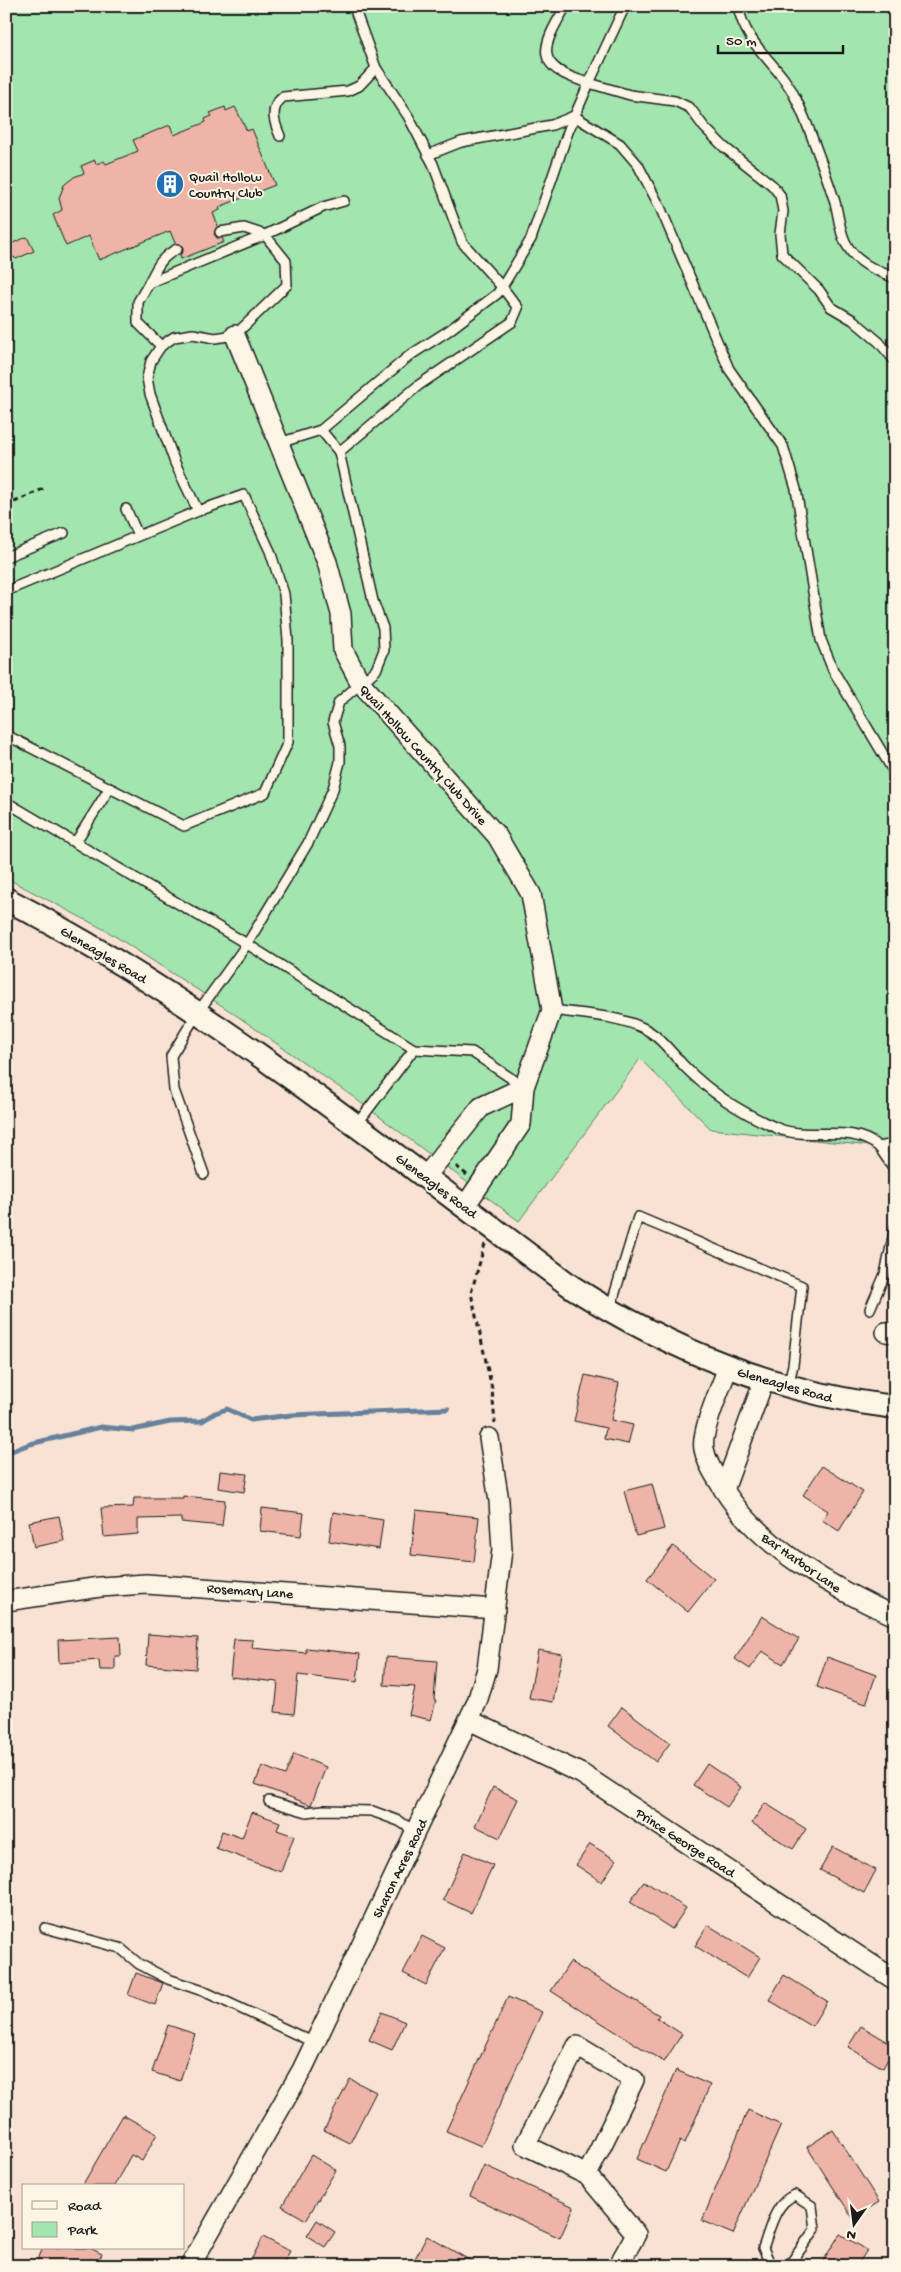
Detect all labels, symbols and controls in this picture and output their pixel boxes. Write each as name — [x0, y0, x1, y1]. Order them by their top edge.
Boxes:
scale bar — [718, 22, 844, 54]
text: 50 m — [726, 33, 757, 51]
building icon: Quail Hollow Country Club — [155, 169, 185, 199]
place label: Quail Hollow Country Club — [189, 170, 263, 203]
street label: Quail Hollow Country Club Drive — [354, 682, 490, 830]
street label: Gleneagles Road — [56, 924, 151, 990]
street label: Gleneagles Road — [391, 1151, 481, 1224]
street label: Gleneagles Road — [735, 1365, 836, 1409]
street label: Bar Harbor Lane — [757, 1530, 844, 1598]
street label: Rosemary Lane — [206, 1581, 294, 1604]
street label: Prince George Road — [631, 1805, 739, 1884]
street label: Sharon Acres Road — [370, 1815, 433, 1921]
legend — [22, 2184, 185, 2250]
text: Road — [68, 2198, 102, 2216]
north arrow — [828, 2200, 878, 2250]
text: Park — [67, 2222, 98, 2240]
text: N — [845, 2225, 858, 2244]

